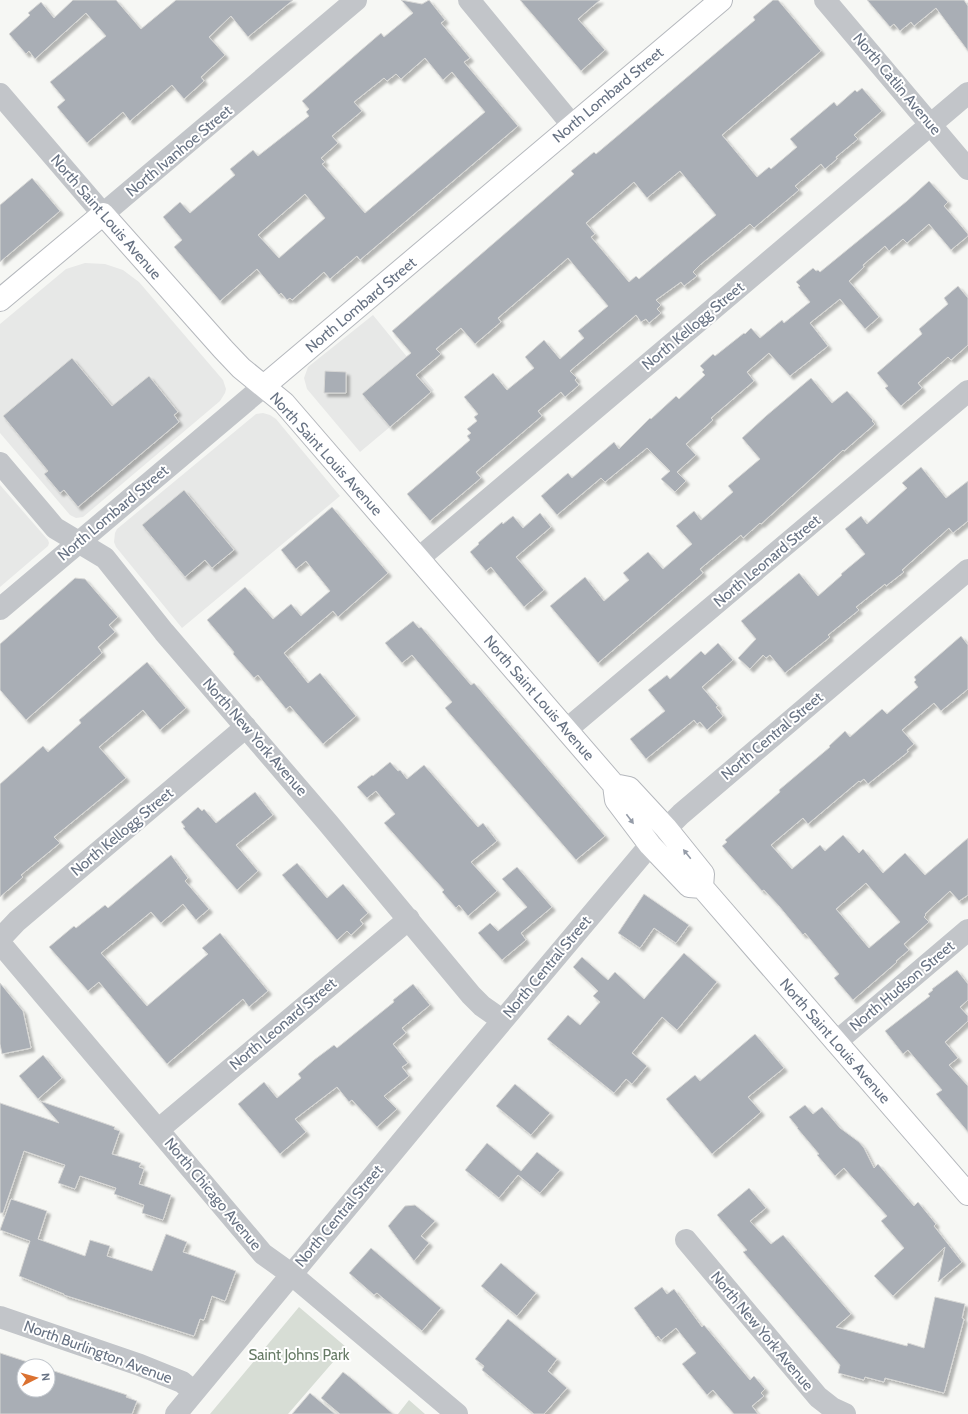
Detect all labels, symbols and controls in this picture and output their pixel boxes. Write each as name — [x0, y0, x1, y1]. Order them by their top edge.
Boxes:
street label: North Catlin Avenue — [849, 29, 945, 139]
street label: North Lombard Street — [549, 43, 667, 147]
street label: North Ivanhoe Street — [122, 102, 236, 200]
street label: North Saint Louis Avenue — [47, 151, 165, 283]
street label: North Lombard Street — [302, 253, 420, 357]
street label: North Kellogg Street — [638, 278, 748, 374]
street label: North Saint Louis Avenue — [266, 389, 386, 520]
street label: North Lombard Street — [54, 461, 172, 565]
street label: North Leonard Street — [710, 511, 824, 611]
street label: North Saint Louis Avenue — [480, 632, 598, 764]
street label: North New York Avenue — [199, 674, 311, 800]
street label: North Central Street — [717, 688, 827, 784]
street label: North Kellogg Street — [67, 784, 177, 880]
one-way arrow — [626, 813, 634, 824]
one-way arrow — [682, 849, 691, 859]
street label: North Central Street — [499, 912, 595, 1022]
street label: North Hudson Street — [846, 937, 958, 1035]
street label: North Leonard Street — [226, 974, 340, 1074]
street label: North Saint Louis Avenue — [776, 975, 894, 1107]
street label: North Chicago Avenue — [161, 1134, 265, 1254]
street label: North Central Street — [291, 1161, 387, 1271]
street label: North New York Avenue — [707, 1268, 817, 1395]
street label: North Burlington Avenue — [21, 1317, 175, 1387]
park label: Saint Johns Park — [249, 1346, 350, 1364]
north arrow — [16, 1358, 56, 1398]

